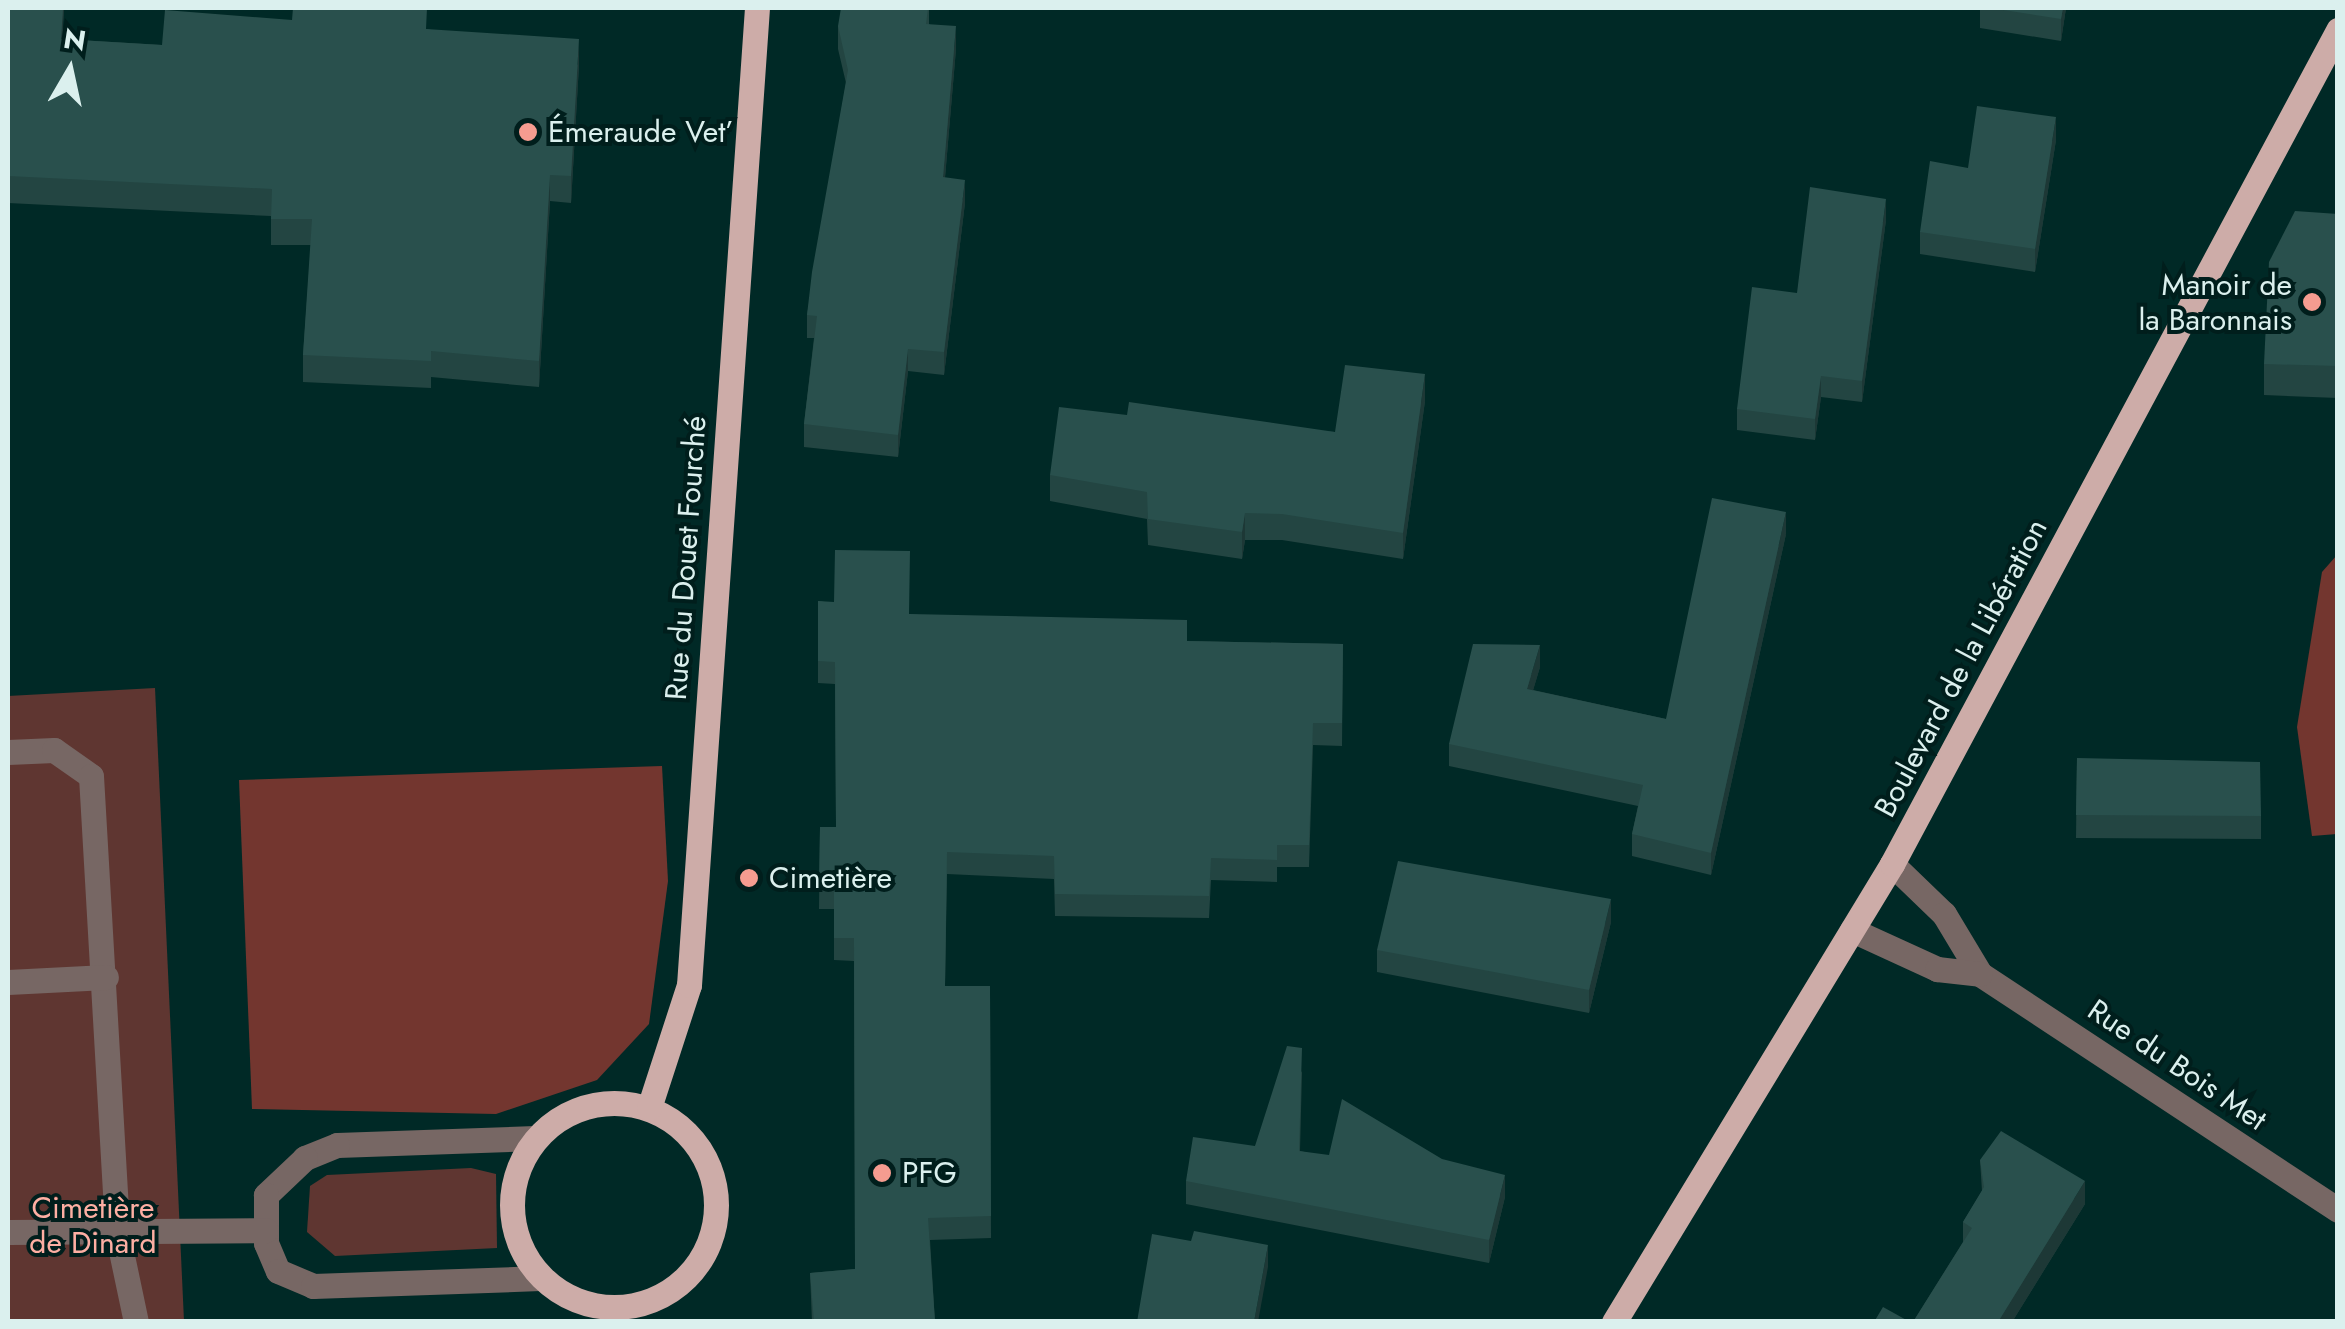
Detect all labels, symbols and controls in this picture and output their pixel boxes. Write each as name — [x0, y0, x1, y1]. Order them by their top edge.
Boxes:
text: N — [61, 18, 89, 62]
north arrow — [20, 20, 120, 120]
place label: Émeraude Vet’ — [548, 114, 734, 150]
marker: Émeraude Vet’ — [517, 121, 539, 143]
place label: Manoir de la Baronnais — [2138, 267, 2292, 338]
marker: Manoir de la Baronnais — [2301, 291, 2323, 313]
street label: Rue du Douet Fourché — [658, 415, 714, 701]
street label: Boulevard de la Libération — [1867, 513, 2055, 823]
place label: Cimetière — [769, 860, 892, 896]
marker: Cimetière — [738, 867, 760, 889]
street label: Rue du Bois Met — [2081, 992, 2273, 1138]
place label: PFG — [902, 1155, 957, 1191]
marker: PFG — [871, 1162, 893, 1184]
park label: Cimetière de Dinard — [29, 1190, 157, 1260]

